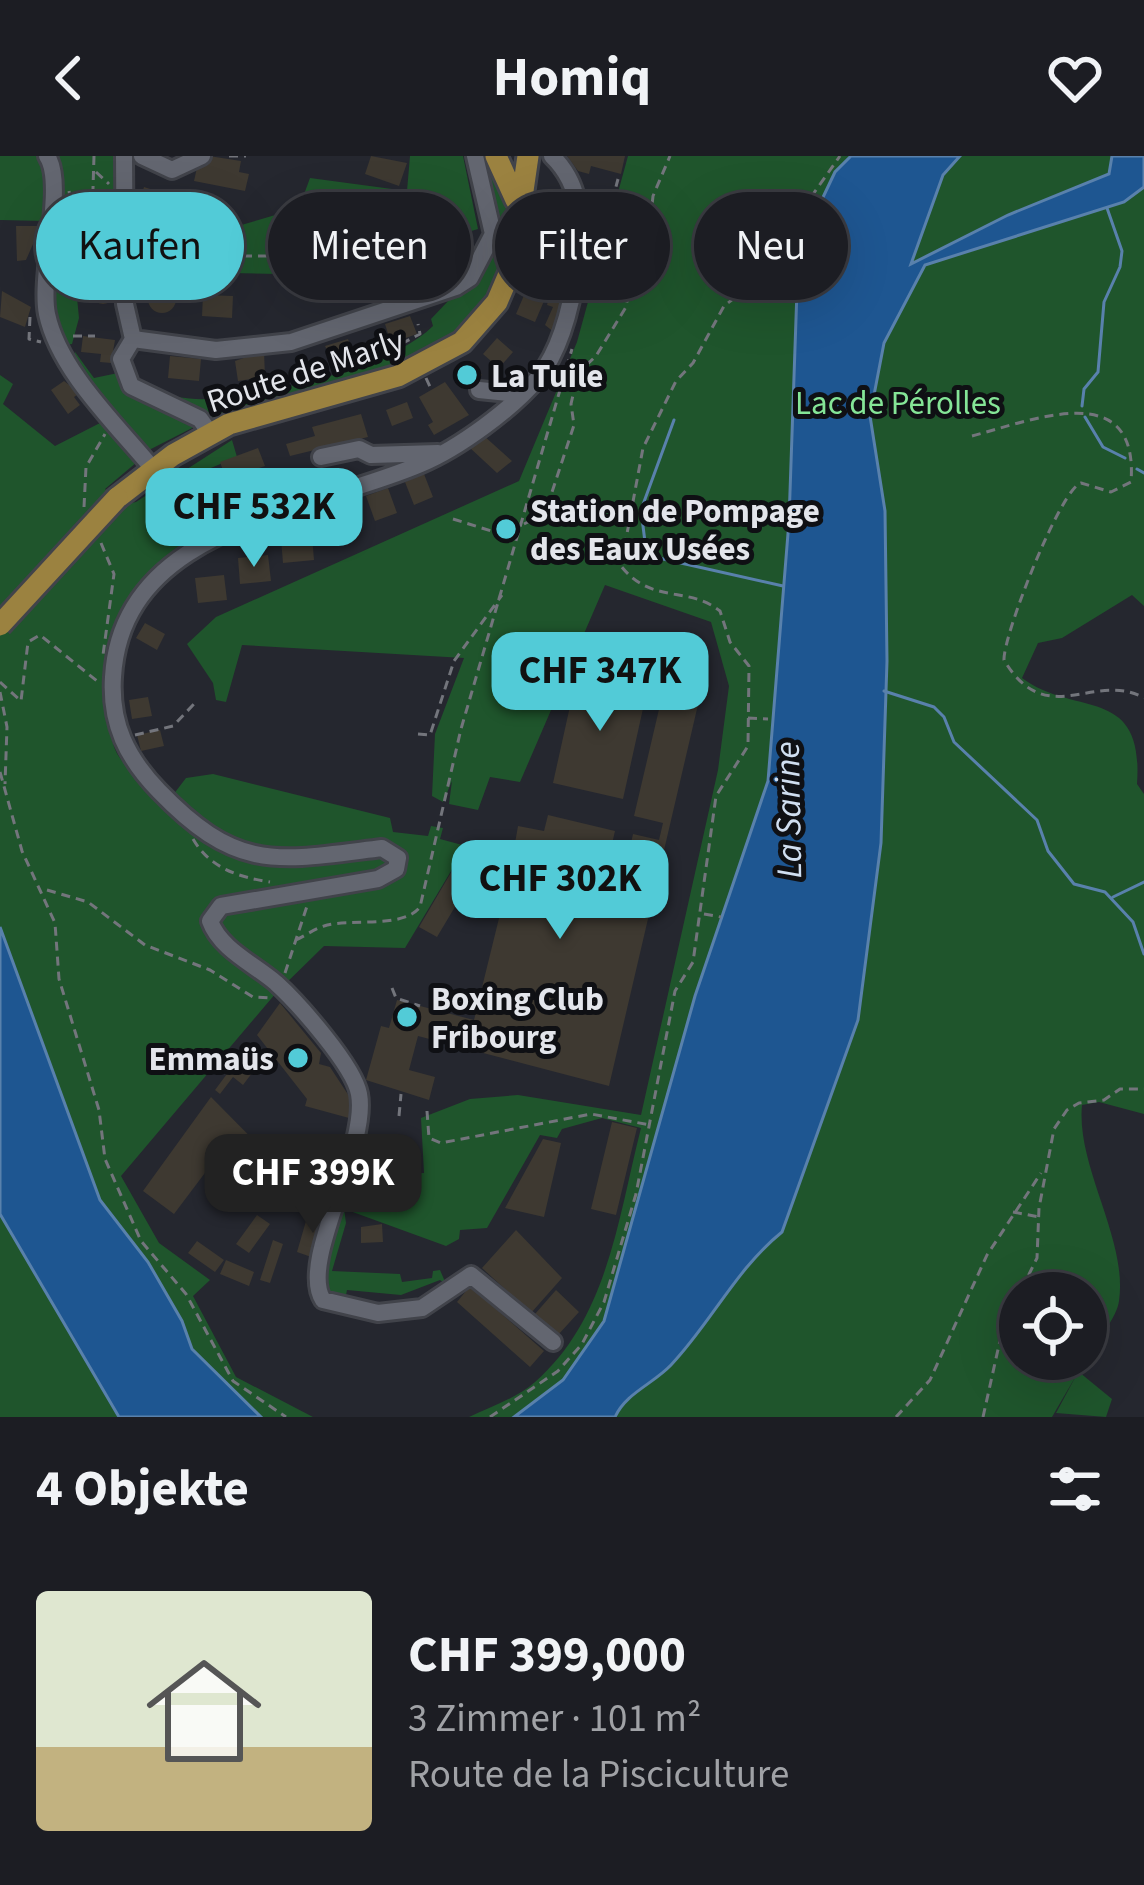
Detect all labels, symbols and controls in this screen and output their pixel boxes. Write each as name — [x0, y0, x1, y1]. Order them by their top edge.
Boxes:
text: Homiq — [493, 40, 651, 117]
icon: back — [36, 45, 102, 111]
icon: heart — [1042, 45, 1108, 111]
chip: Kaufen — [36, 192, 244, 300]
chip: Mieten — [268, 192, 471, 300]
chip: Filter — [495, 192, 670, 300]
chip: Neu — [694, 192, 848, 300]
street label: Route de Marly — [201, 317, 411, 425]
place label: La Tuile — [491, 353, 603, 400]
marker: La Tuile — [454, 362, 480, 388]
park label: Lac de Pérolles — [795, 380, 1001, 427]
pin: CHF 532K — [130, 468, 378, 570]
text: CHF 532K — [173, 479, 335, 535]
place label: Station de Pompage des Eaux Usées — [530, 488, 820, 573]
marker: Station de Pompage des Eaux Usées — [493, 516, 519, 542]
pin: CHF 347K — [476, 632, 724, 734]
text: CHF 347K — [519, 643, 681, 699]
water label: La Sarine — [762, 741, 815, 879]
pin: CHF 302K — [436, 840, 684, 942]
text: CHF 302K — [479, 851, 641, 907]
place label: Boxing Club Fribourg — [431, 976, 604, 1061]
marker: Boxing Club Fribourg — [394, 1004, 420, 1030]
place label: Emmaüs — [149, 1036, 274, 1083]
marker: Emmaüs — [285, 1045, 311, 1071]
pin: CHF 399K — [189, 1134, 437, 1236]
text: CHF 399K — [232, 1145, 394, 1201]
map controls — [999, 1272, 1107, 1380]
button: locate — [999, 1272, 1107, 1380]
text: 4 Objekte — [36, 1453, 249, 1525]
icon: filters — [1042, 1456, 1108, 1522]
text: CHF 399,000 — [408, 1619, 686, 1691]
icon: home — [132, 1639, 276, 1783]
text: 3 Zimmer · 101 m² — [408, 1691, 701, 1747]
text: Route de la Pisciculture — [408, 1747, 789, 1803]

